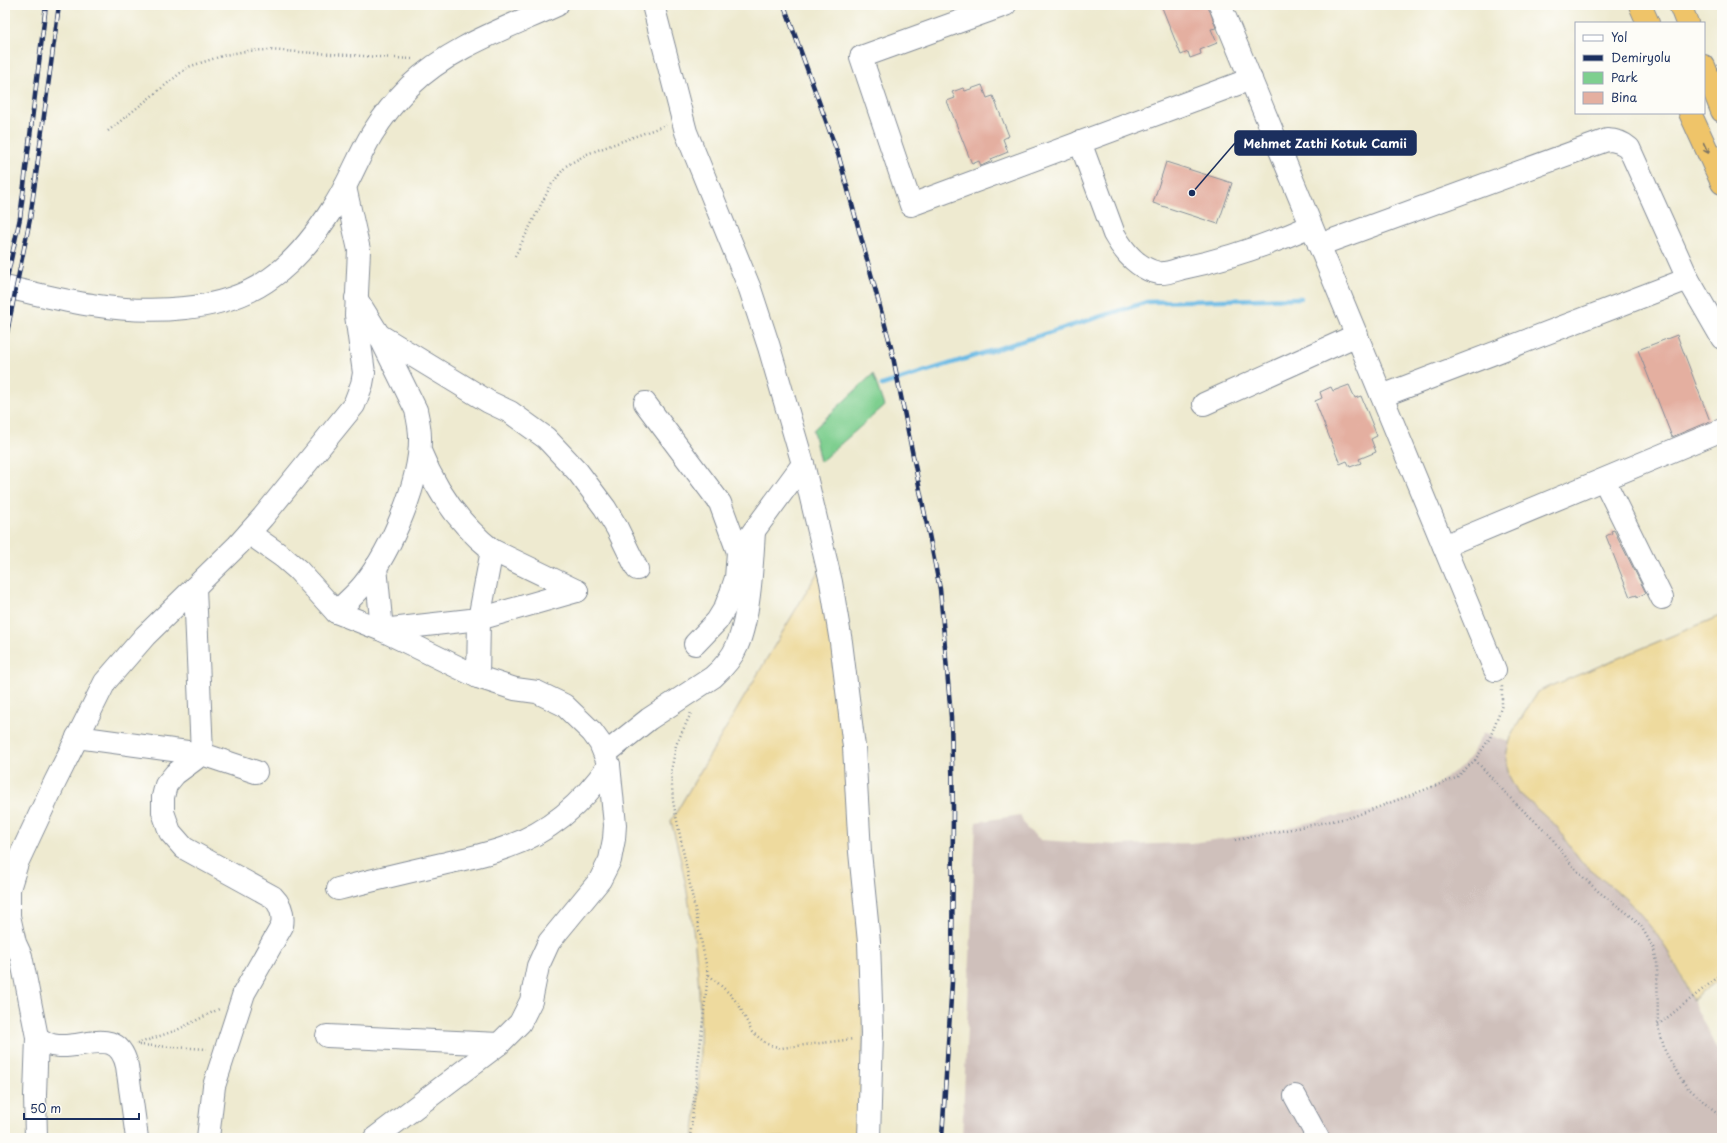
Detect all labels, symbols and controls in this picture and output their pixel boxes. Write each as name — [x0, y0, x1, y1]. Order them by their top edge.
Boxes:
legend — [1575, 22, 1705, 114]
text: Yol — [1611, 28, 1627, 46]
text: Demiryolu — [1611, 48, 1671, 66]
text: Park — [1611, 68, 1638, 86]
text: Bina — [1611, 88, 1637, 106]
callout: Mehmet Zathi Kotuk Camii — [1235, 131, 1416, 155]
text: Mehmet Zathi Kotuk Camii — [1243, 134, 1407, 152]
one-way arrow — [1703, 141, 1710, 153]
scale bar — [24, 1095, 139, 1121]
text: 50 m — [30, 1099, 61, 1117]

